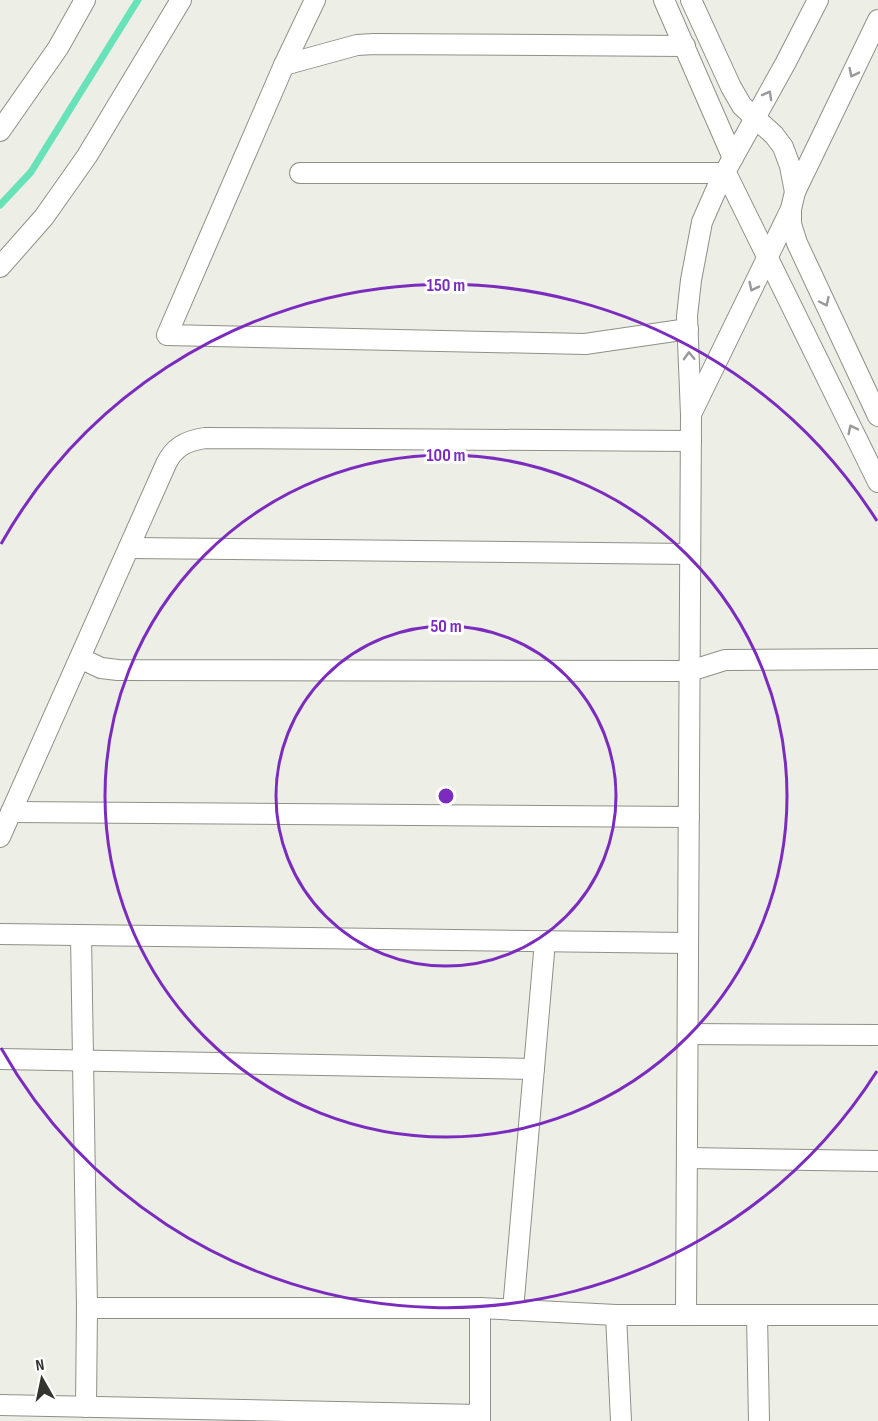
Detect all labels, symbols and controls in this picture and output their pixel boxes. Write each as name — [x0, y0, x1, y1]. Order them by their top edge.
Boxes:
one-way arrow — [848, 66, 860, 77]
one-way arrow — [761, 91, 772, 101]
text: 150 m — [427, 275, 465, 296]
one-way arrow — [748, 281, 760, 292]
one-way arrow — [817, 296, 829, 307]
one-way arrow — [682, 352, 695, 361]
one-way arrow — [848, 425, 860, 436]
text: 100 m — [427, 445, 466, 466]
text: 50 m — [430, 616, 462, 637]
centre of rings — [436, 786, 456, 806]
north arrow — [12, 1349, 72, 1409]
text: N — [34, 1356, 46, 1376]

